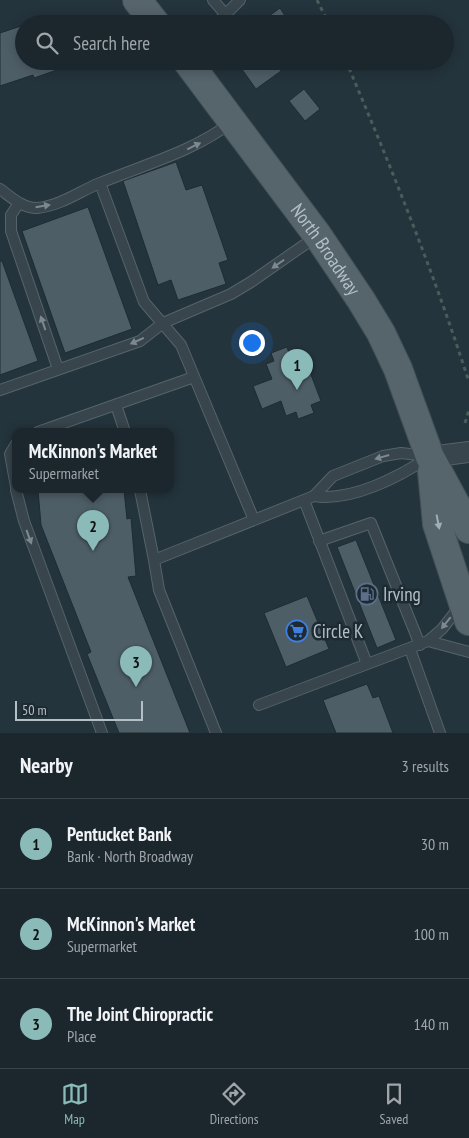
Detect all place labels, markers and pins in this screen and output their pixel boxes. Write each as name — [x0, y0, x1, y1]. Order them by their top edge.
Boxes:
pin: 1 — [281, 349, 313, 390]
pin: 2 — [77, 510, 109, 551]
fuel station icon: Irving — [355, 582, 379, 606]
place label: Irving — [383, 582, 421, 606]
supermarket icon: Circle K — [285, 619, 309, 643]
place label: Circle K — [313, 619, 363, 643]
pin: 3 — [120, 646, 152, 687]

